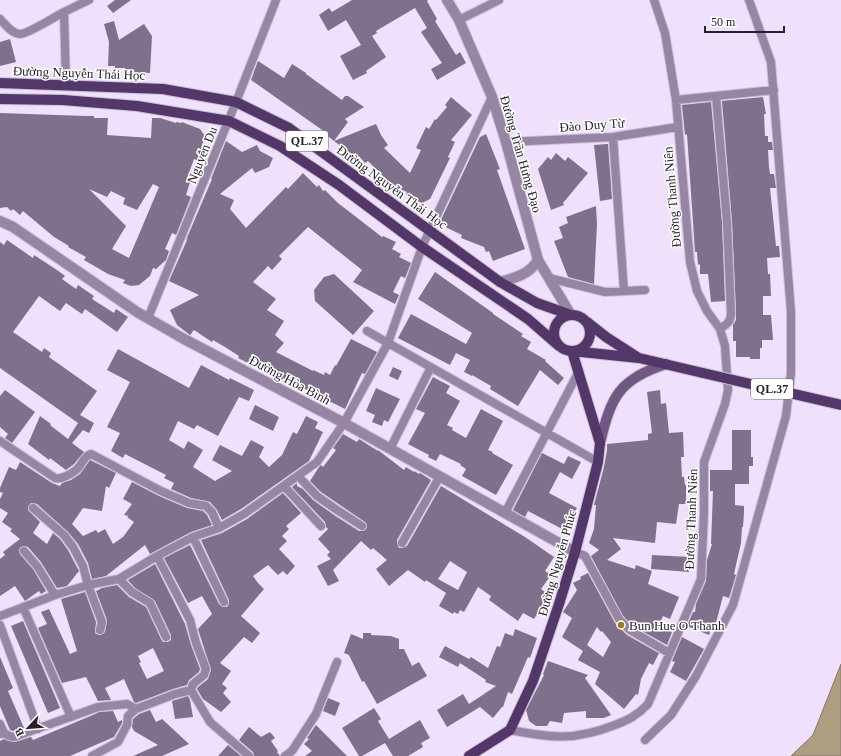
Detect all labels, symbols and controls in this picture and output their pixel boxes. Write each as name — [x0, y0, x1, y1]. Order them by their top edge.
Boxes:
scale bar — [705, 8, 784, 34]
text: 50 m — [711, 15, 736, 29]
street label: Đường Nguyễn Thái Học — [13, 63, 146, 83]
street label: Đường Trần Hưng Đạo — [497, 94, 545, 214]
street label: Đào Duy Từ — [559, 115, 626, 135]
street label: Nguyễn Du — [184, 124, 220, 186]
road number: QL.37 — [286, 131, 328, 151]
street label: Đường Nguyễn Thái Học — [334, 142, 450, 232]
street label: Đường Thanh Niên — [660, 146, 684, 248]
street label: Đường Hòa Bình — [247, 352, 334, 408]
road number: QL.37 — [751, 379, 793, 399]
street label: Đường Thanh Niên — [682, 468, 700, 570]
street label: Đường Nguyễn Phúc — [535, 508, 579, 618]
place label: Bun Hue O Thanh — [629, 618, 725, 633]
marker: Bun Hue O Thanh — [616, 620, 626, 630]
north arrow — [8, 708, 48, 748]
text: B — [12, 726, 26, 738]

